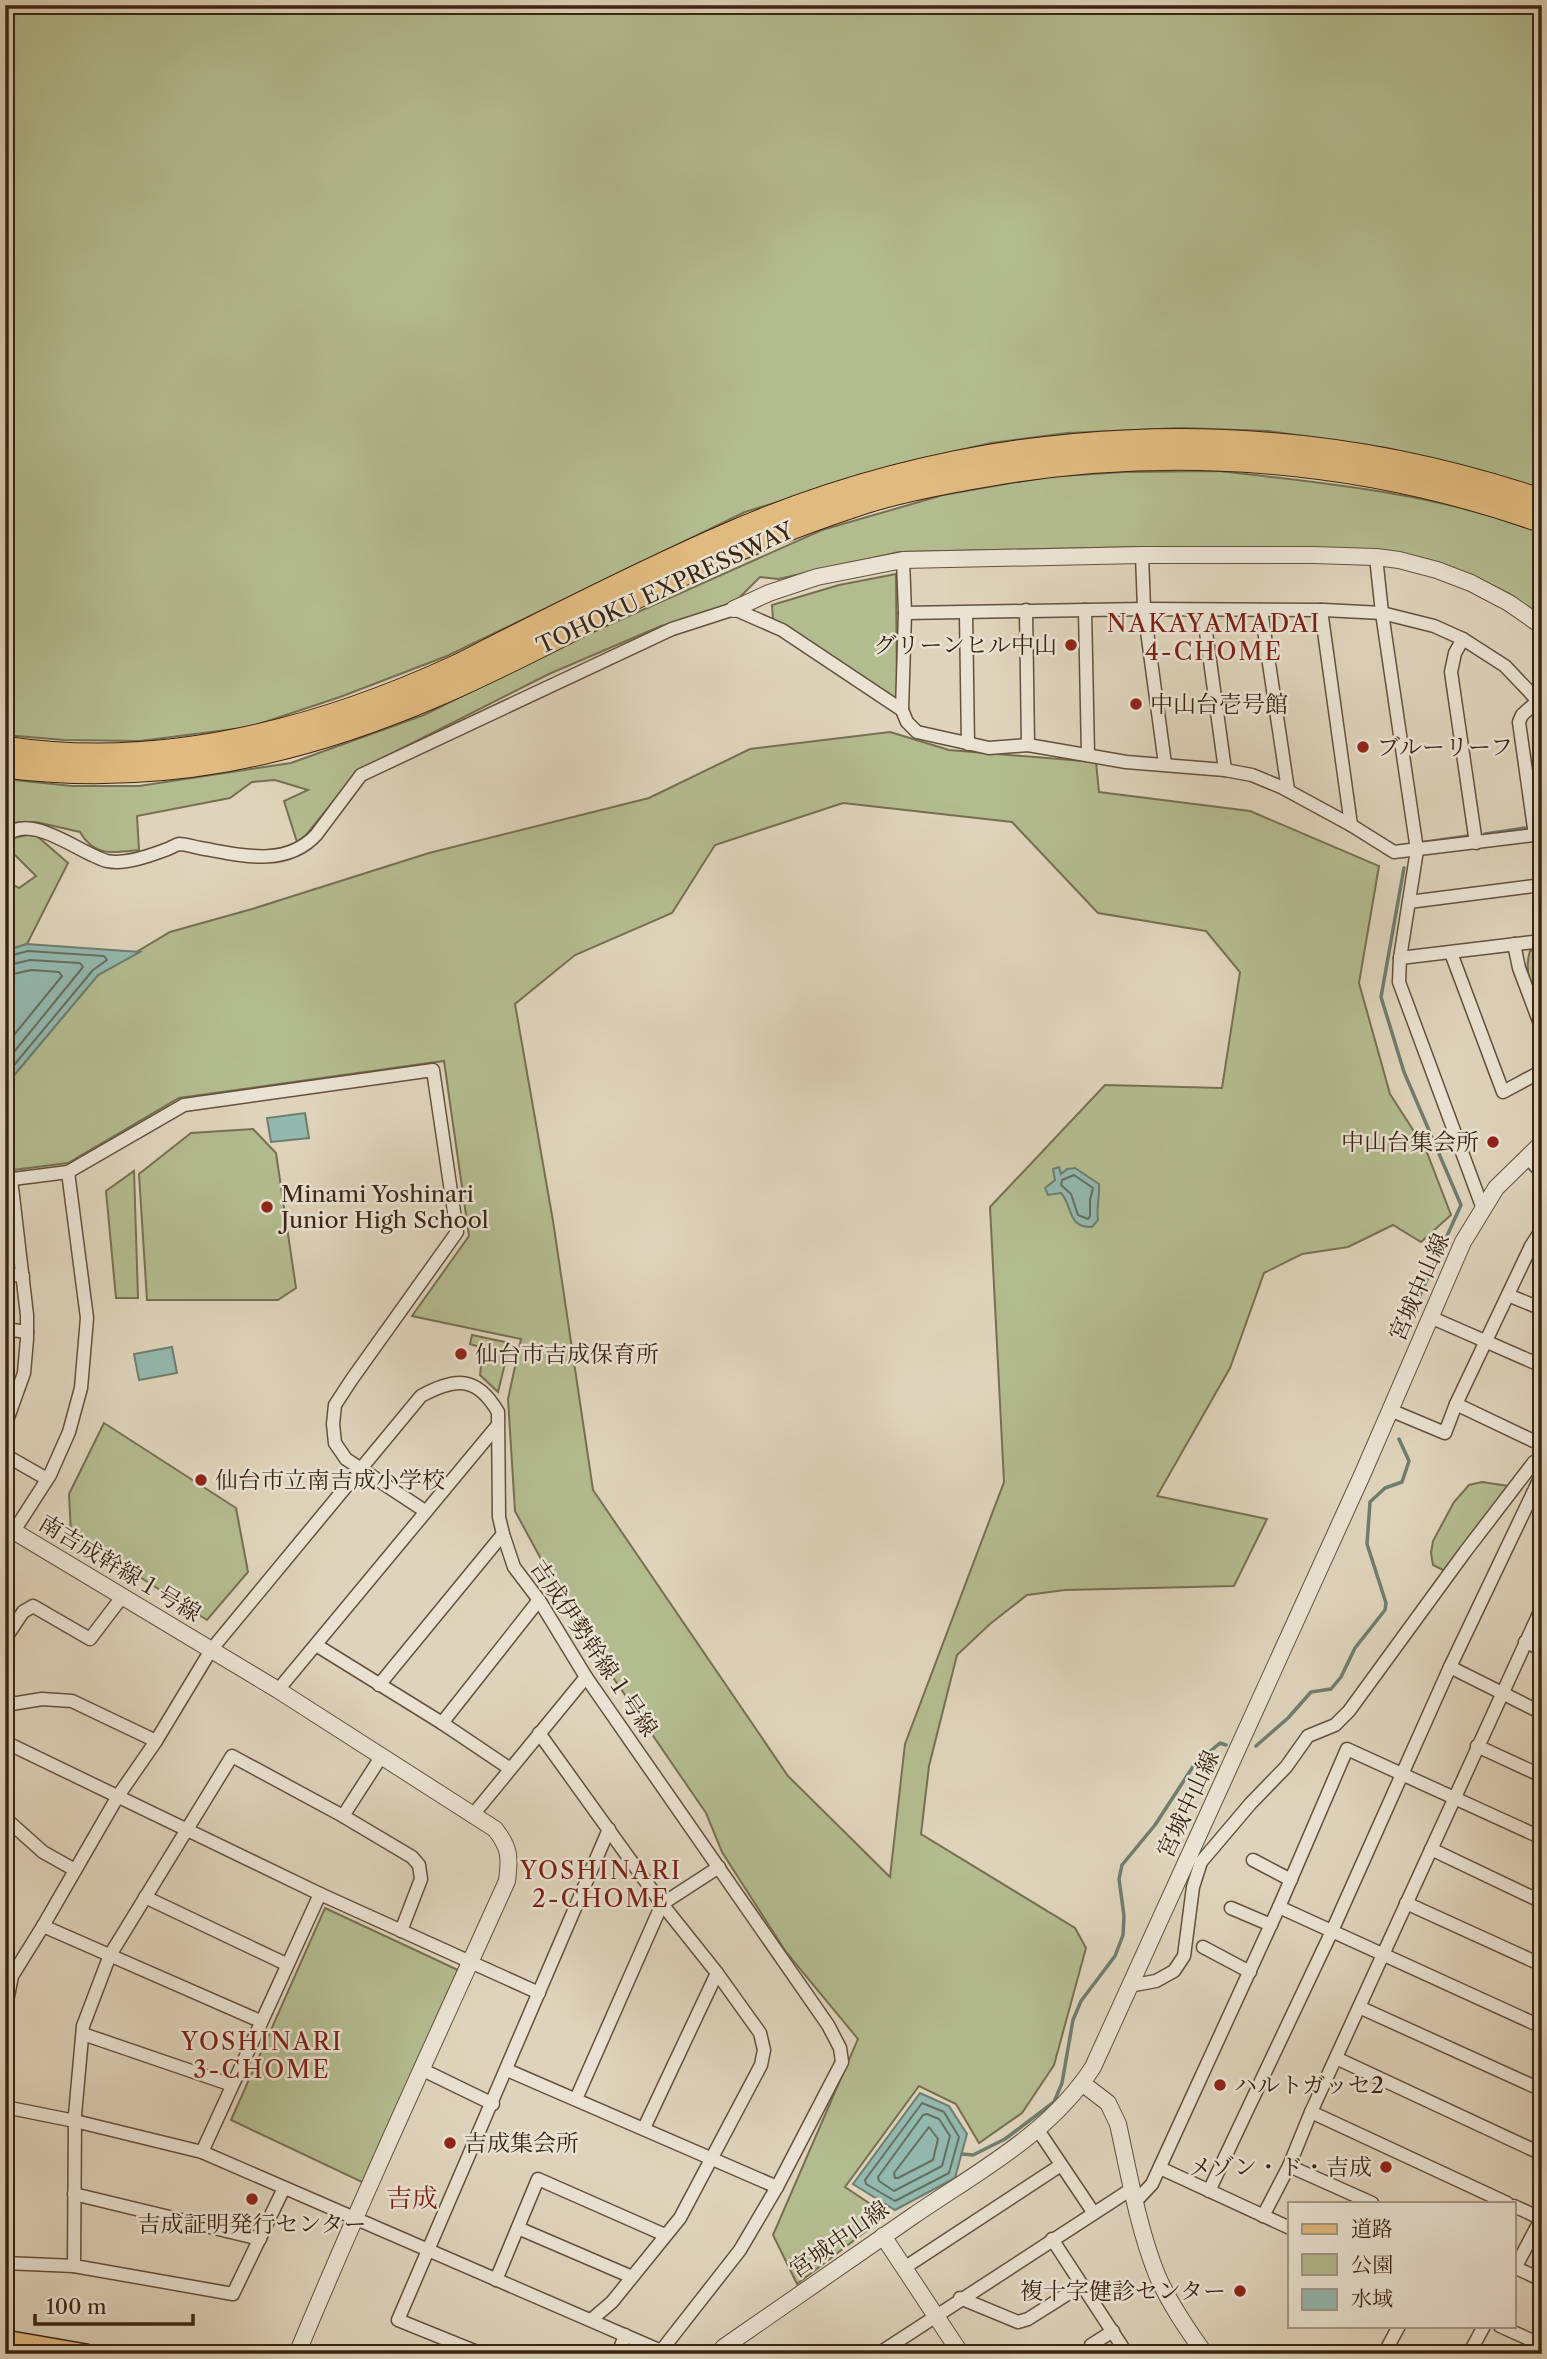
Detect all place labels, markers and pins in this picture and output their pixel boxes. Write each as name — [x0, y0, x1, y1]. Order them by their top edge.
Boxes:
place label: グリーンヒル中山 — [873, 631, 1057, 659]
marker: グリーンヒル中山 — [1063, 637, 1079, 653]
place label: 中山台壱号館 — [1150, 690, 1288, 718]
marker: 中山台壱号館 — [1128, 696, 1144, 712]
place label: ブルーリーフ — [1377, 733, 1513, 761]
marker: ブルーリーフ — [1355, 739, 1371, 755]
place label: 中山台集会所 — [1341, 1128, 1479, 1156]
marker: 中山台集会所 — [1485, 1134, 1501, 1150]
place label: Minami Yoshinari Junior High School — [278, 1180, 489, 1234]
marker: Minami Yoshinari Junior High School — [259, 1199, 275, 1215]
place label: 仙台市吉成保育所 — [475, 1340, 659, 1368]
marker: 仙台市吉成保育所 — [453, 1346, 469, 1362]
place label: 仙台市立南吉成小学校 — [215, 1466, 445, 1494]
marker: 仙台市立南吉成小学校 — [193, 1472, 209, 1488]
place label: ハルトガッセ2 — [1234, 2071, 1384, 2099]
marker: ハルトガッセ2 — [1212, 2077, 1228, 2093]
place label: 吉成集会所 — [464, 2129, 579, 2157]
marker: 吉成集会所 — [442, 2135, 458, 2151]
place label: メゾン・ド・吉成 — [1189, 2153, 1372, 2181]
marker: メゾン・ド・吉成 — [1378, 2159, 1394, 2175]
marker: 吉成証明発行センター — [244, 2191, 260, 2207]
place label: 吉成証明発行センター — [137, 2210, 367, 2238]
place label: 複十字健診センター — [1020, 2277, 1226, 2305]
marker: 複十字健診センター — [1232, 2283, 1248, 2299]

